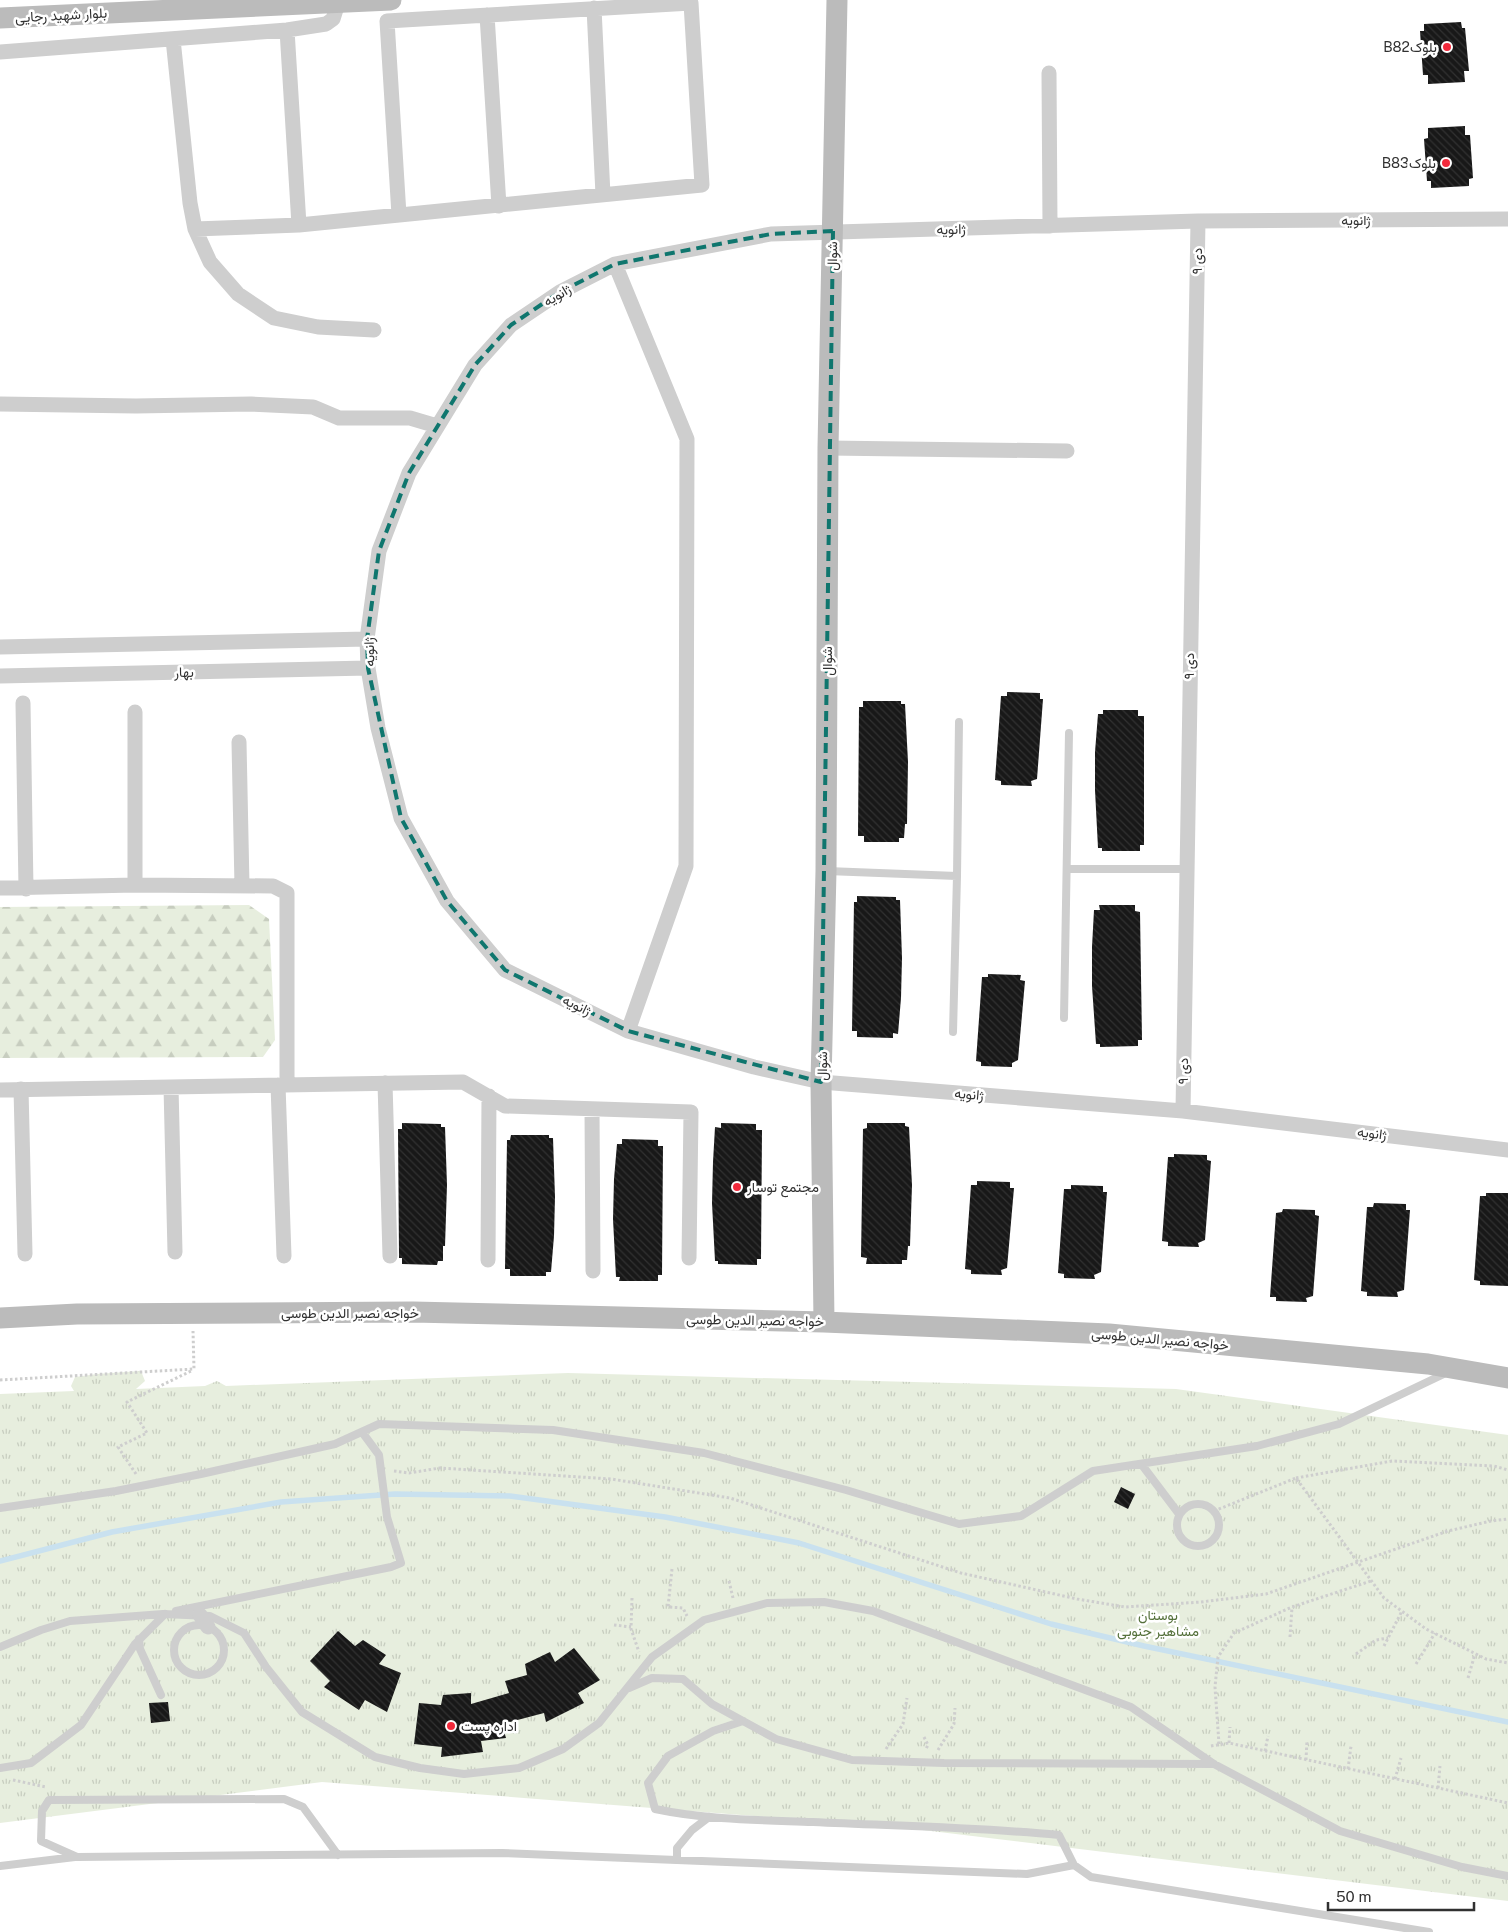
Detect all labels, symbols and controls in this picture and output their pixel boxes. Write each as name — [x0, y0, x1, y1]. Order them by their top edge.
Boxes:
street label: بلوار شهید رجایی — [14, 5, 108, 26]
place label: B82بلوک — [1383, 39, 1437, 56]
marker: B82بلوک — [1441, 41, 1453, 53]
place label: B83بلوک — [1382, 155, 1436, 172]
marker: B83بلوک — [1440, 157, 1452, 169]
street label: ژانویه — [1341, 212, 1371, 229]
street label: ژانویه — [936, 221, 966, 238]
street label: شوال — [824, 241, 842, 271]
street label: ۹ دی — [1189, 247, 1206, 275]
street label: ژانویه — [540, 280, 574, 310]
street label: ژانویه — [361, 637, 378, 667]
street label: شوال — [819, 646, 837, 676]
street label: ۹ دی — [1181, 652, 1198, 680]
street label: بهار — [173, 664, 194, 681]
street label: ژانویه — [560, 991, 594, 1020]
street label: شوال — [814, 1051, 832, 1081]
street label: ۹ دی — [1175, 1057, 1192, 1085]
street label: ژانویه — [954, 1085, 985, 1104]
street label: ژانویه — [1356, 1123, 1388, 1144]
place label: مجتمع توسار — [746, 1179, 819, 1198]
marker: مجتمع توسار — [731, 1181, 743, 1193]
street label: خواجه نصیر الدین طوسی — [281, 1305, 419, 1322]
street label: خواجه نصیر الدین طوسی — [686, 1311, 824, 1330]
street label: خواجه نصیر الدین طوسی — [1091, 1325, 1229, 1354]
park label: بوستان مشاهیر جنوبی — [1117, 1607, 1199, 1640]
place label: اداره پست — [461, 1718, 517, 1736]
marker: اداره پست — [445, 1720, 457, 1732]
scale bar — [1328, 1880, 1474, 1912]
text: 50 m — [1336, 1888, 1371, 1905]

